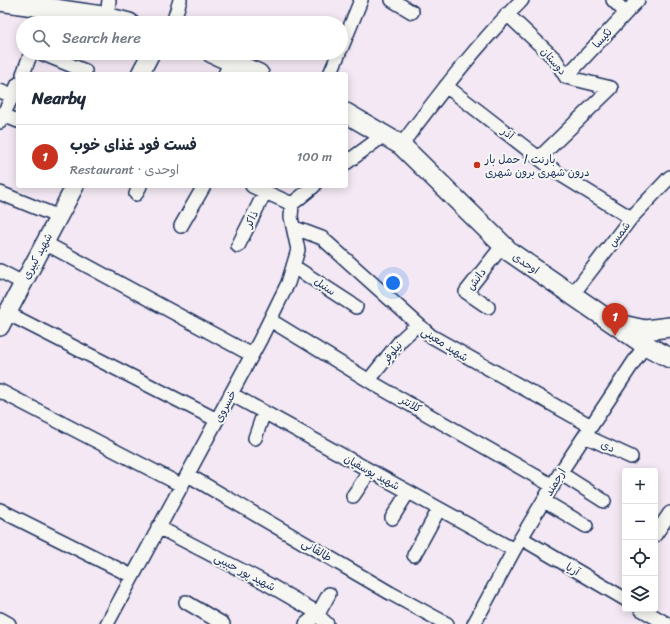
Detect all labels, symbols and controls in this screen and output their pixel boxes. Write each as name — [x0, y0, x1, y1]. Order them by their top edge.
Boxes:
search box — [16, 16, 348, 60]
street label: نکیسا — [588, 24, 617, 53]
text: Search here — [62, 25, 141, 51]
icon: search — [30, 27, 52, 49]
street label: دوستان — [536, 43, 571, 80]
text: Nearby — [32, 83, 86, 113]
street label: آذر — [496, 122, 519, 145]
text: فست فود غذای خوب — [70, 132, 197, 158]
text: 1 — [42, 145, 48, 168]
text: 100 m — [297, 145, 332, 168]
place label: بارنت | حمل بار درون شهری برون شهری — [484, 150, 590, 182]
text: Restaurant · اوحدی — [70, 158, 179, 181]
marker: بارنت | حمل بار درون شهری برون شهری — [472, 160, 482, 170]
street label: ذاکر — [239, 207, 264, 232]
street label: شمس — [603, 217, 635, 251]
street label: شهید کبیری — [17, 229, 58, 283]
street label: اوحدی — [508, 247, 543, 279]
street label: دانش — [462, 264, 491, 295]
street label: سنبل — [310, 272, 340, 301]
your location — [383, 273, 403, 293]
pin: 1 — [602, 303, 628, 336]
street label: شهید معینی — [417, 322, 472, 367]
street label: نیلوفر — [377, 337, 407, 368]
street label: خسروی — [209, 387, 242, 426]
street label: کلانتر — [395, 390, 426, 418]
street label: دی — [598, 435, 618, 458]
street label: شهید یوسفیان — [340, 449, 403, 496]
street label: ارجمند — [540, 465, 571, 500]
map controls — [622, 468, 658, 612]
button: + — [622, 468, 658, 504]
button: − — [622, 504, 658, 540]
street label: طالقانی — [298, 534, 336, 567]
button: locate — [622, 540, 658, 576]
street label: شهید پور حبیبی — [211, 548, 279, 597]
street label: آریا — [562, 558, 585, 582]
button: layers — [622, 576, 658, 612]

